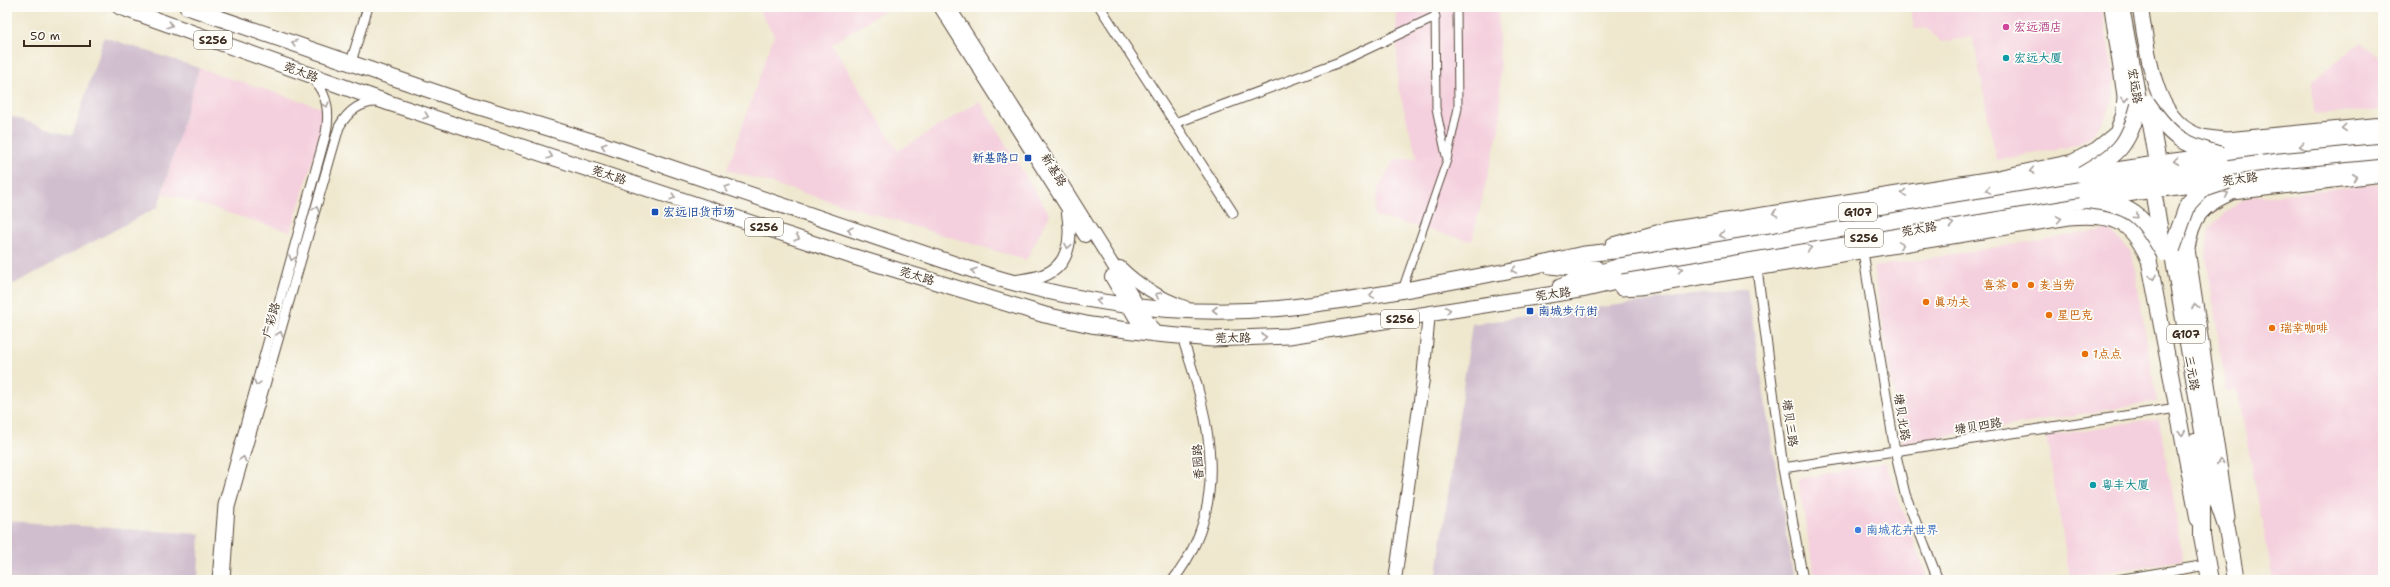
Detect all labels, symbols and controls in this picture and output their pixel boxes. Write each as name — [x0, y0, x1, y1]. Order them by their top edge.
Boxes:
place label: 宏远酒店 — [2014, 19, 2062, 35]
one-way arrow — [167, 20, 174, 28]
scale bar — [24, 22, 90, 48]
marker: 宏远酒店 — [2001, 22, 2011, 32]
text: 50 m — [30, 28, 60, 44]
road number: S256 — [194, 31, 232, 49]
one-way arrow — [291, 39, 298, 48]
place label: 宏远大厦 — [2014, 50, 2062, 66]
marker: 宏远大厦 — [2001, 53, 2011, 63]
street label: 莞太路 — [281, 58, 321, 86]
street label: 宏远路 — [2124, 67, 2146, 105]
one-way arrow — [2120, 96, 2129, 102]
one-way arrow — [321, 102, 330, 109]
one-way arrow — [423, 111, 430, 119]
one-way arrow — [2341, 123, 2347, 132]
one-way arrow — [2299, 141, 2305, 150]
one-way arrow — [601, 142, 608, 150]
place label: 新基路口 — [972, 150, 1020, 166]
street label: 新基路 — [1038, 150, 1070, 190]
one-way arrow — [546, 151, 553, 160]
marker: 新基路口 — [1023, 153, 1033, 163]
one-way arrow — [2172, 156, 2179, 165]
street label: 莞太路 — [589, 162, 629, 188]
one-way arrow — [2029, 167, 2035, 175]
street label: 莞太路 — [2221, 169, 2259, 189]
one-way arrow — [2352, 173, 2358, 182]
one-way arrow — [724, 184, 731, 192]
one-way arrow — [1985, 186, 1992, 194]
one-way arrow — [1901, 188, 1907, 197]
one-way arrow — [2223, 191, 2230, 199]
one-way arrow — [670, 192, 677, 200]
road number: G107 — [1839, 203, 1877, 221]
place label: 宏远旧货市场 — [663, 204, 735, 220]
one-way arrow — [311, 206, 320, 213]
marker: 宏远旧货市场 — [650, 207, 660, 217]
one-way arrow — [1772, 208, 1778, 217]
one-way arrow — [2131, 211, 2139, 218]
one-way arrow — [2055, 215, 2062, 223]
road number: S256 — [745, 218, 783, 236]
street label: 莞太路 — [1900, 218, 1938, 240]
one-way arrow — [1947, 220, 1954, 228]
one-way arrow — [847, 226, 854, 235]
road number: S256 — [1845, 229, 1883, 247]
one-way arrow — [1719, 230, 1725, 239]
one-way arrow — [793, 233, 800, 241]
one-way arrow — [1898, 241, 1904, 250]
one-way arrow — [1065, 243, 1073, 250]
one-way arrow — [1805, 244, 1812, 252]
one-way arrow — [288, 254, 297, 261]
street label: 莞太路 — [897, 263, 937, 289]
one-way arrow — [1510, 265, 1517, 274]
one-way arrow — [1677, 265, 1683, 274]
one-way arrow — [970, 267, 977, 275]
one-way arrow — [2148, 274, 2156, 280]
place label: 喜茶 — [1983, 277, 2007, 293]
place label: 麦当劳 — [2039, 277, 2075, 293]
marker: 喜茶 — [2010, 280, 2020, 290]
marker: 麦当劳 — [2026, 280, 2036, 290]
street label: 莞太路 — [1534, 284, 1572, 304]
one-way arrow — [1369, 290, 1375, 299]
one-way arrow — [1155, 293, 1162, 300]
place label: 真功夫 — [1934, 294, 1970, 310]
one-way arrow — [1096, 297, 1102, 306]
marker: 真功夫 — [1921, 297, 1931, 307]
street label: 广彩路 — [258, 300, 284, 340]
place label: 南城步行街 — [1538, 303, 1598, 319]
one-way arrow — [2191, 303, 2200, 309]
one-way arrow — [1212, 306, 1218, 314]
one-way arrow — [1445, 306, 1451, 315]
marker: 南城步行街 — [1525, 306, 1535, 316]
place label: 星巴克 — [2057, 307, 2093, 323]
road number: S256 — [1381, 310, 1419, 328]
marker: 星巴克 — [2044, 310, 2054, 320]
place label: 瑞幸咖啡 — [2280, 320, 2328, 336]
marker: 瑞幸咖啡 — [2267, 323, 2277, 333]
road number: G107 — [2167, 325, 2205, 343]
street label: 莞太路 — [1215, 330, 1251, 346]
one-way arrow — [275, 331, 284, 338]
one-way arrow — [1261, 333, 1267, 342]
place label: 1点点 — [2093, 346, 2122, 362]
marker: 1点点 — [2080, 349, 2090, 359]
street label: 三元路 — [2181, 354, 2203, 392]
one-way arrow — [253, 379, 262, 386]
street label: 塘贝北路 — [1890, 392, 1914, 442]
street label: 塘贝三路 — [1779, 398, 1801, 448]
street label: 塘贝四路 — [1953, 414, 2003, 438]
one-way arrow — [2177, 429, 2185, 436]
street label: 香园路 — [1189, 444, 1207, 480]
one-way arrow — [238, 456, 247, 463]
one-way arrow — [2216, 459, 2225, 465]
place label: 粤丰大厦 — [2101, 477, 2149, 493]
marker: 粤丰大厦 — [2088, 480, 2098, 490]
place label: 南城花卉世界 — [1866, 522, 1938, 538]
marker: 南城花卉世界 — [1853, 525, 1863, 535]

